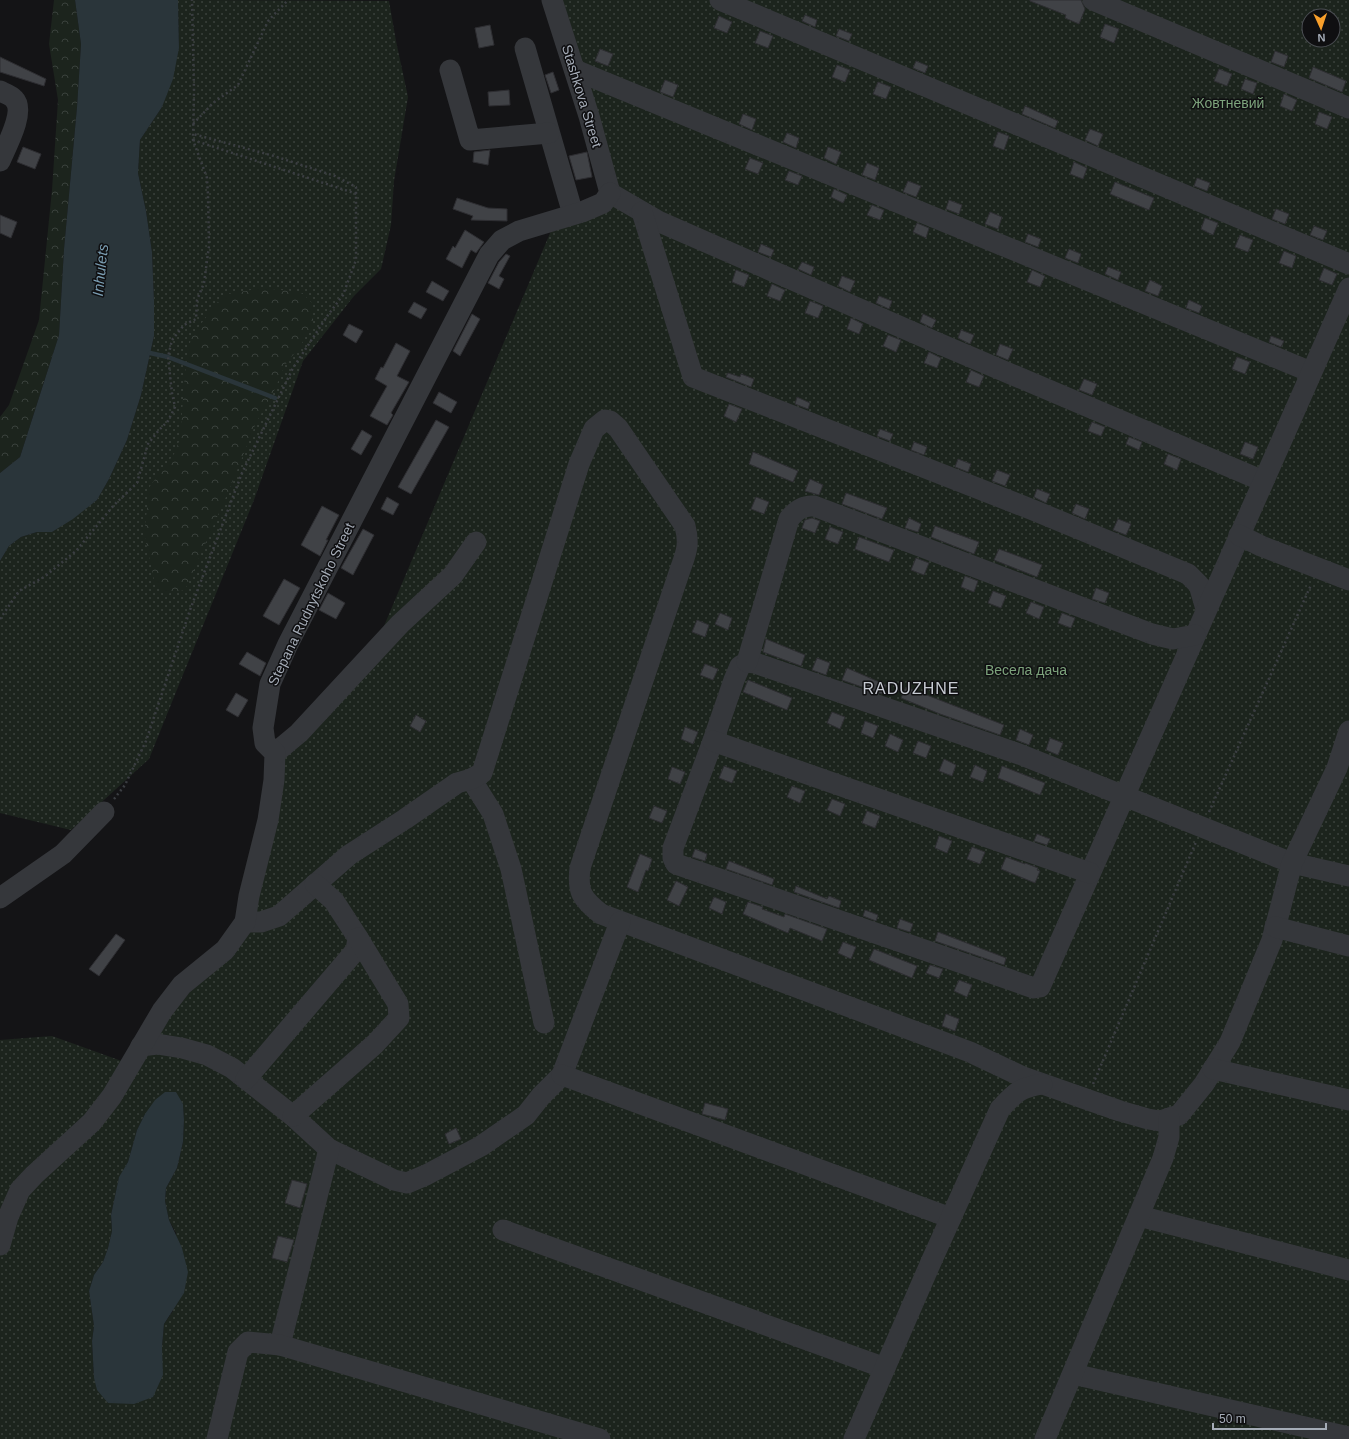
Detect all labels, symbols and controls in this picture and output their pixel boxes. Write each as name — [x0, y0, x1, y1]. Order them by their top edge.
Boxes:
north arrow — [1301, 8, 1341, 48]
text: N — [1317, 32, 1326, 44]
street label: Stashkova Street — [559, 43, 605, 149]
park label: Жовтневий — [1192, 95, 1264, 111]
water label: Inhulets — [89, 242, 111, 297]
street label: Stepana Rudnytskoho Street — [265, 520, 357, 688]
park label: Весела дача — [985, 662, 1067, 678]
district label: RADUZHNE — [863, 680, 959, 697]
scale bar — [1213, 1405, 1326, 1431]
text: 50 m — [1219, 1412, 1246, 1426]

